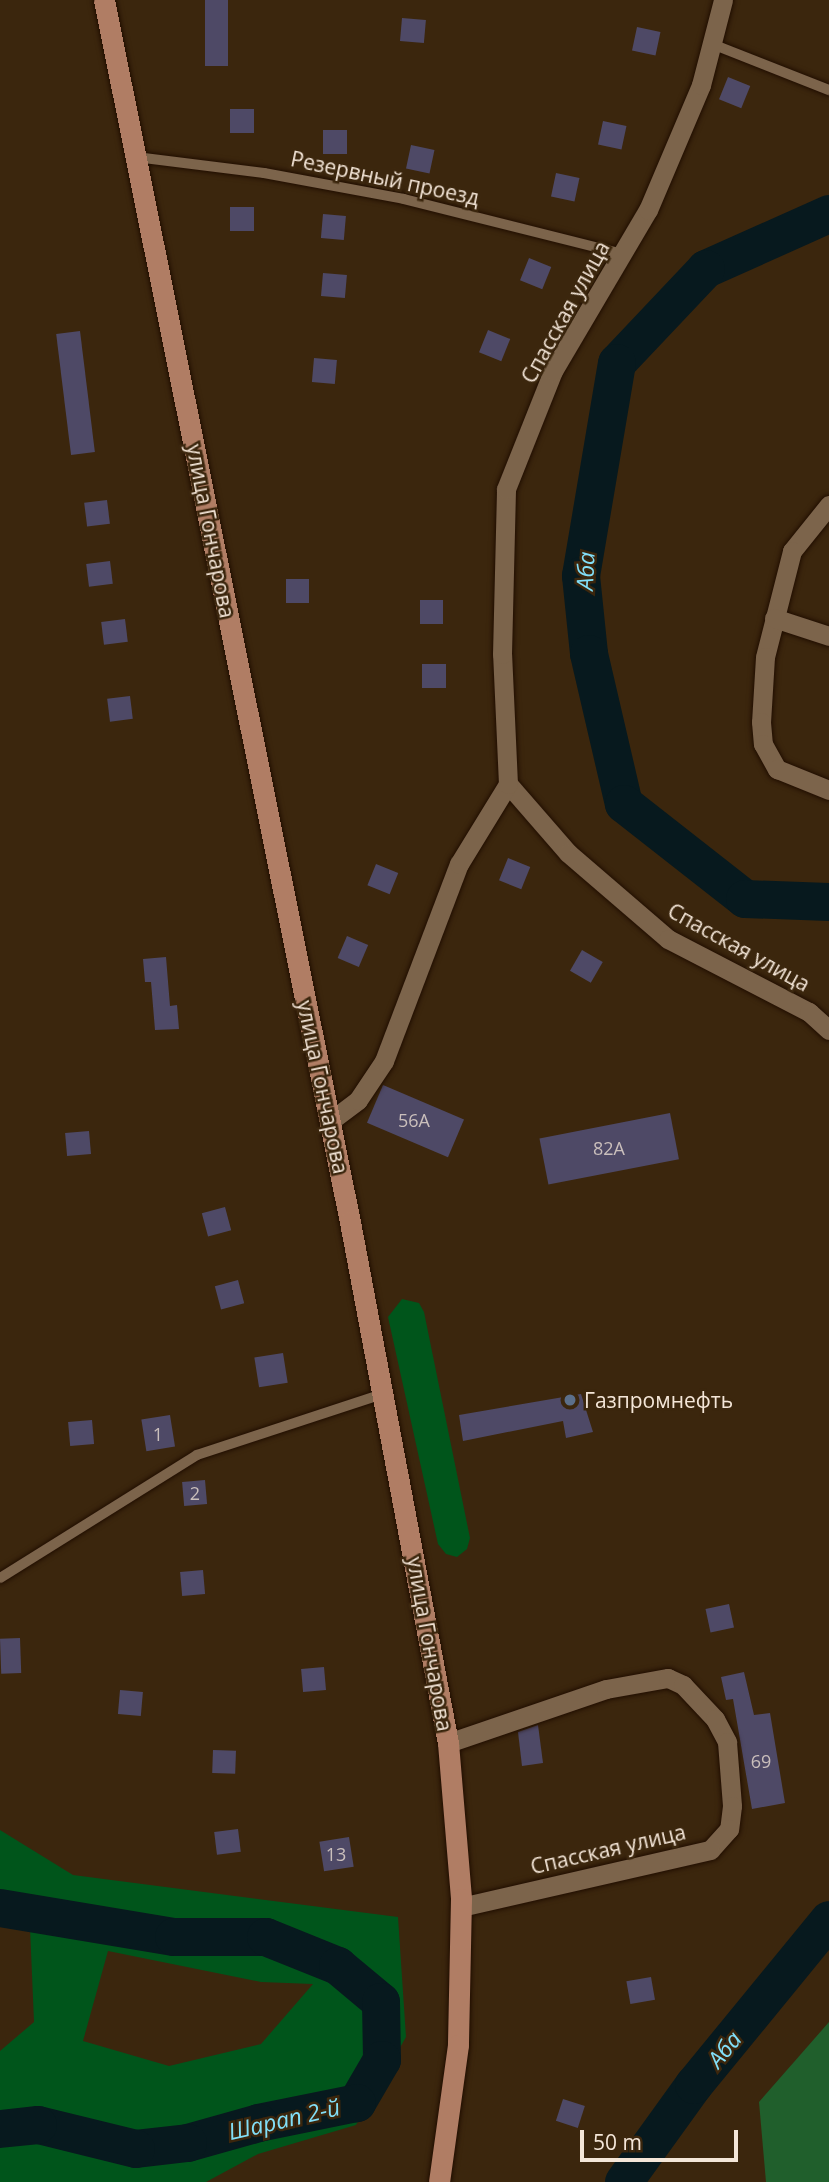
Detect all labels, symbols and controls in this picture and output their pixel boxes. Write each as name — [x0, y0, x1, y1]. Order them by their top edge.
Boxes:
street label: Резервный проезд — [288, 146, 482, 210]
street label: Спасская улица — [516, 237, 614, 387]
street label: улица Гончарова — [182, 442, 240, 620]
water label: Аба — [570, 551, 600, 591]
street label: Спасская улица — [664, 898, 814, 996]
street label: улица Гончарова — [292, 998, 354, 1176]
house number: 56А — [398, 1109, 430, 1131]
house number: 82А — [593, 1137, 625, 1159]
place label: Газпромнефть — [584, 1387, 733, 1413]
marker: Газпромнефть — [562, 1392, 578, 1408]
house number: 1 — [153, 1423, 163, 1445]
house number: 2 — [190, 1482, 200, 1504]
street label: улица Гончарова — [402, 1555, 458, 1733]
house number: 69 — [751, 1750, 771, 1772]
street label: Спасская улица — [528, 1819, 688, 1879]
house number: 13 — [326, 1843, 346, 1865]
water label: Аба — [701, 2025, 747, 2073]
water label: Шарап 2-й — [226, 2093, 342, 2145]
scale bar — [584, 2116, 742, 2160]
text: 50 m — [593, 2128, 642, 2156]

